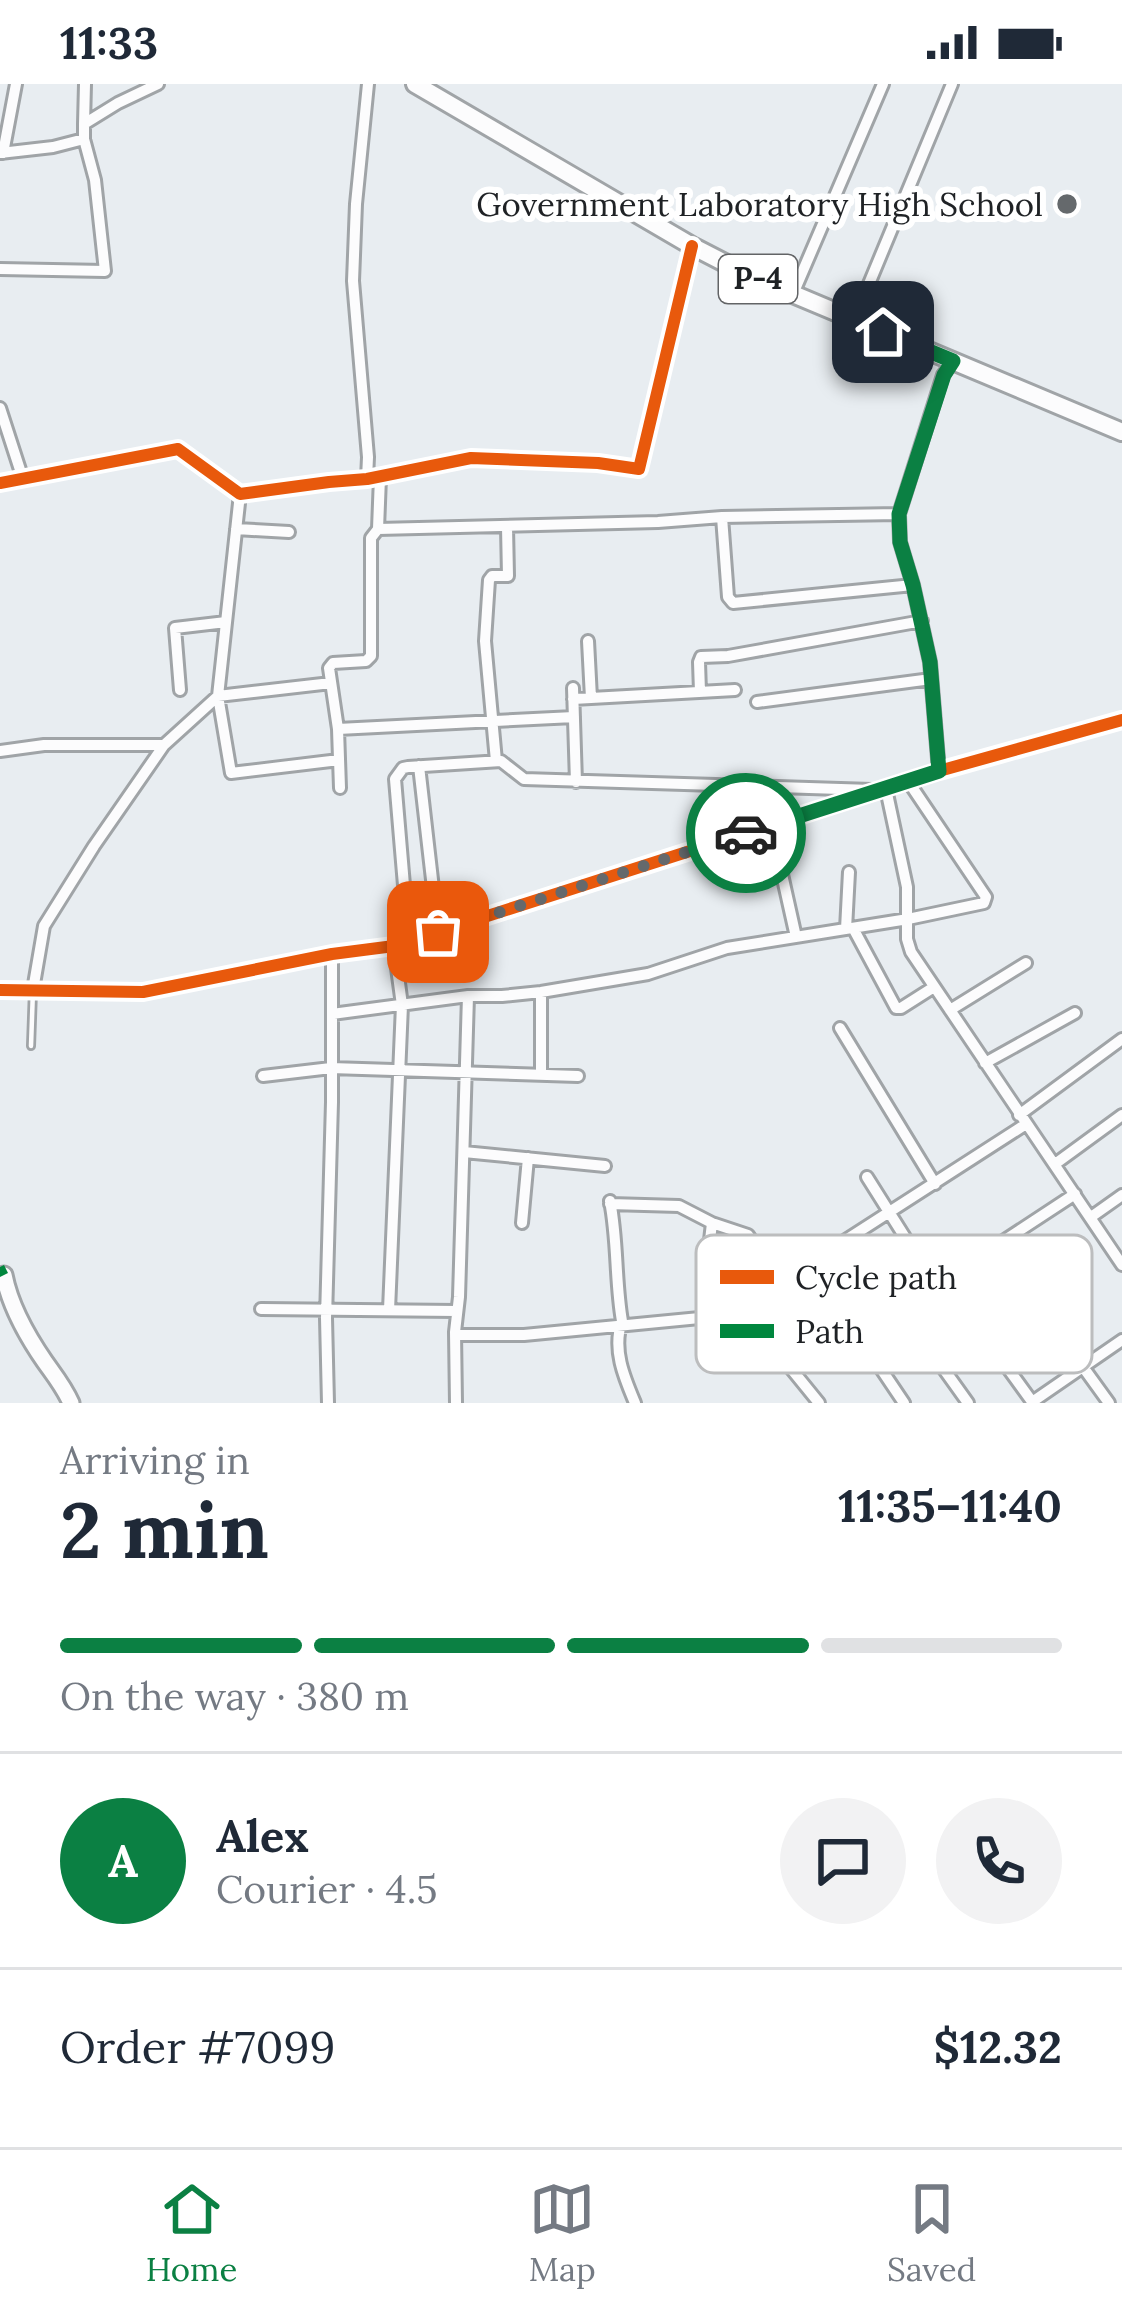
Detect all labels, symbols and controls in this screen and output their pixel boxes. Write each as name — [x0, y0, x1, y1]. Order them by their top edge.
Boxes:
text: 11:33 — [60, 14, 158, 71]
place label: Government Laboratory High School — [476, 183, 1043, 225]
marker: Government Laboratory High School — [1054, 191, 1080, 217]
road number: P-4 — [719, 255, 797, 303]
pin — [832, 281, 934, 383]
icon: home — [850, 299, 916, 365]
courier — [686, 773, 806, 893]
icon: car — [713, 800, 779, 866]
pin — [387, 881, 489, 983]
icon: bag — [405, 899, 471, 965]
legend — [696, 1235, 1092, 1373]
text: Cycle path — [795, 1256, 957, 1298]
text: Path — [795, 1310, 864, 1352]
text: Arriving in — [60, 1435, 250, 1485]
text: 11:35–11:40 — [838, 1477, 1062, 1534]
text: 2 min — [60, 1480, 269, 1579]
text: On the way · 380 m — [60, 1671, 409, 1721]
button: chat — [780, 1798, 906, 1924]
button: phone — [936, 1798, 1062, 1924]
text: Alex — [216, 1807, 309, 1864]
text: A — [108, 1832, 138, 1889]
text: Courier · 4.5 — [216, 1864, 437, 1914]
text: Order #7099 — [60, 2018, 336, 2075]
text: $12.32 — [934, 2018, 1062, 2075]
tab: Home — [146, 2176, 237, 2290]
tab: Map — [529, 2176, 596, 2290]
tab: Saved — [887, 2176, 976, 2290]

